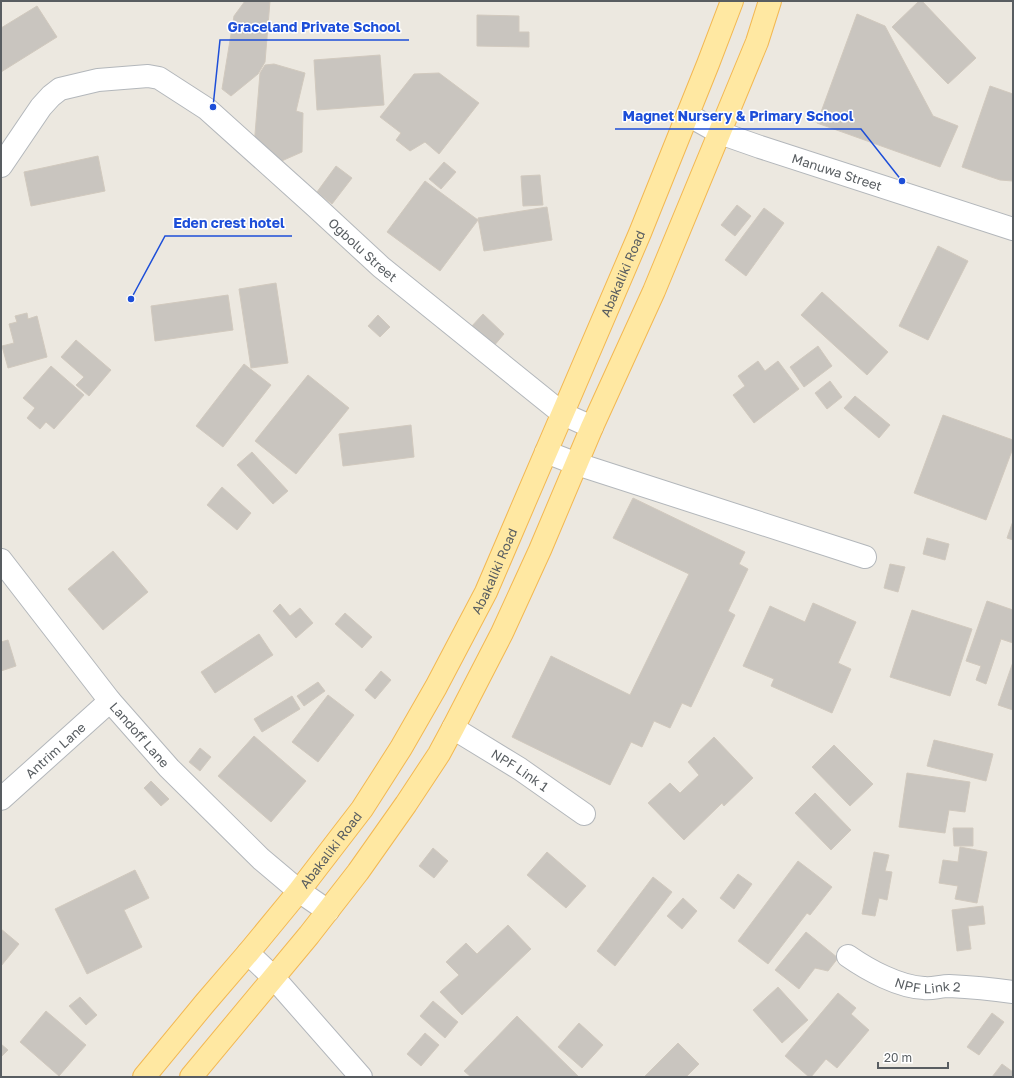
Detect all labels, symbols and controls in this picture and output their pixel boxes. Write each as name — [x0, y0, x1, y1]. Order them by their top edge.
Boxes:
callout: Graceland Private School — [220, 14, 409, 40]
text: Graceland Private School — [228, 18, 401, 35]
callout: Magnet Nursery & Primary School — [615, 103, 861, 129]
text: Magnet Nursery & Primary School — [623, 107, 854, 124]
street label: Manuwa Street — [790, 150, 884, 194]
callout: Eden crest hotel — [165, 210, 292, 236]
text: Eden crest hotel — [173, 214, 285, 231]
street label: Ogbolu Street — [325, 214, 400, 285]
street label: Abakaliki Road — [597, 228, 648, 319]
street label: Abakaliki Road — [468, 526, 520, 617]
street label: Landoff Lane — [107, 699, 173, 771]
street label: Antrim Lane — [22, 719, 89, 781]
street label: NPF Link 1 — [488, 745, 552, 795]
street label: Abakaliki Road — [296, 808, 365, 891]
street label: NPF Link 2 — [893, 974, 961, 996]
scale bar — [878, 1044, 948, 1070]
text: 20 m — [884, 1050, 912, 1065]

